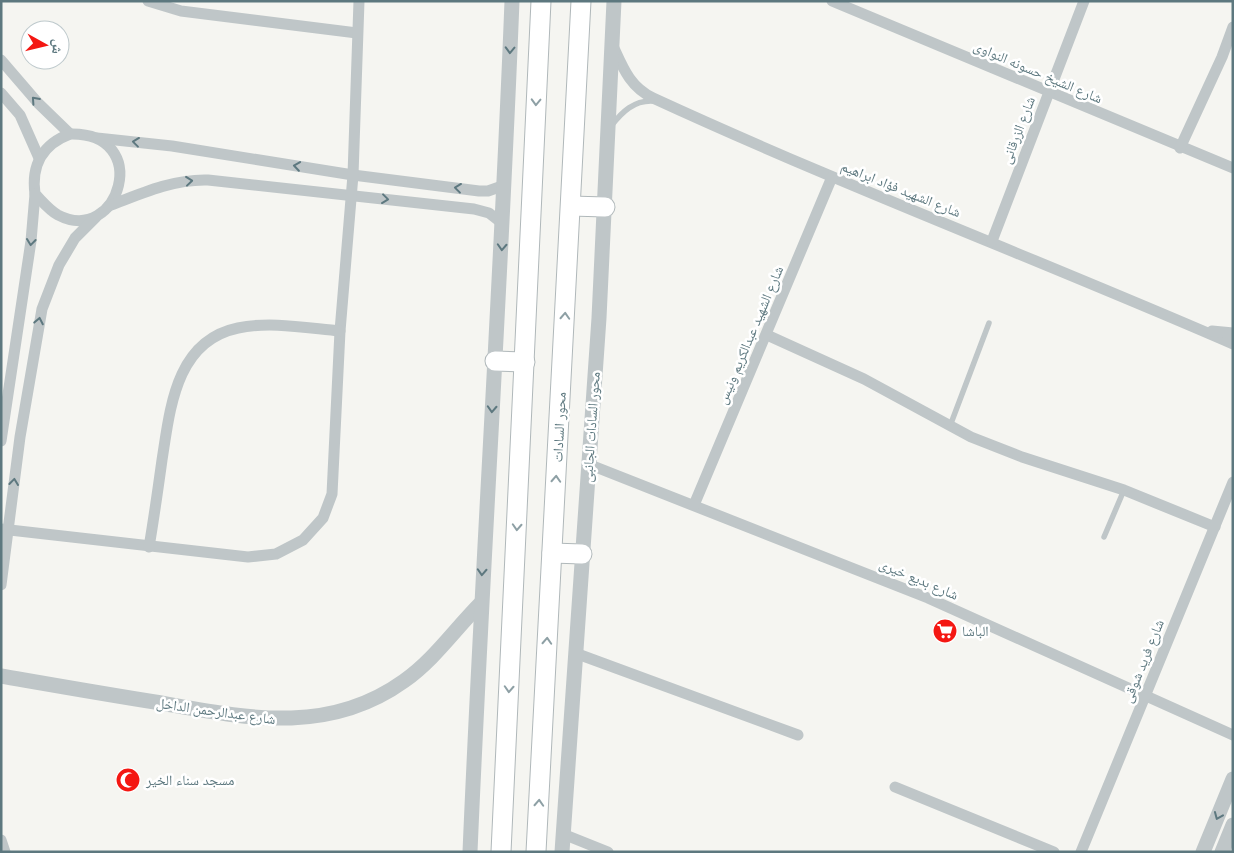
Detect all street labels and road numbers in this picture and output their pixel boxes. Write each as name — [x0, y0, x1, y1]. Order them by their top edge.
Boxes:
street label: شارع الشيخ حسونه النواوى — [971, 37, 1105, 108]
street label: شارع الزرقانى — [997, 94, 1040, 167]
street label: شارع الشهيد فؤاد ابراهيم — [838, 157, 964, 222]
street label: شارع الشهيد عبدالكريم ونيس — [713, 263, 788, 407]
street label: محور السادات الجانبى — [578, 371, 604, 483]
street label: محور السادات — [548, 391, 570, 463]
street label: شارع بديع خيرى — [876, 554, 961, 605]
street label: شارع فريد شوقى — [1118, 617, 1169, 706]
street label: شارع عبدالرحمن الداخل — [155, 694, 277, 729]

